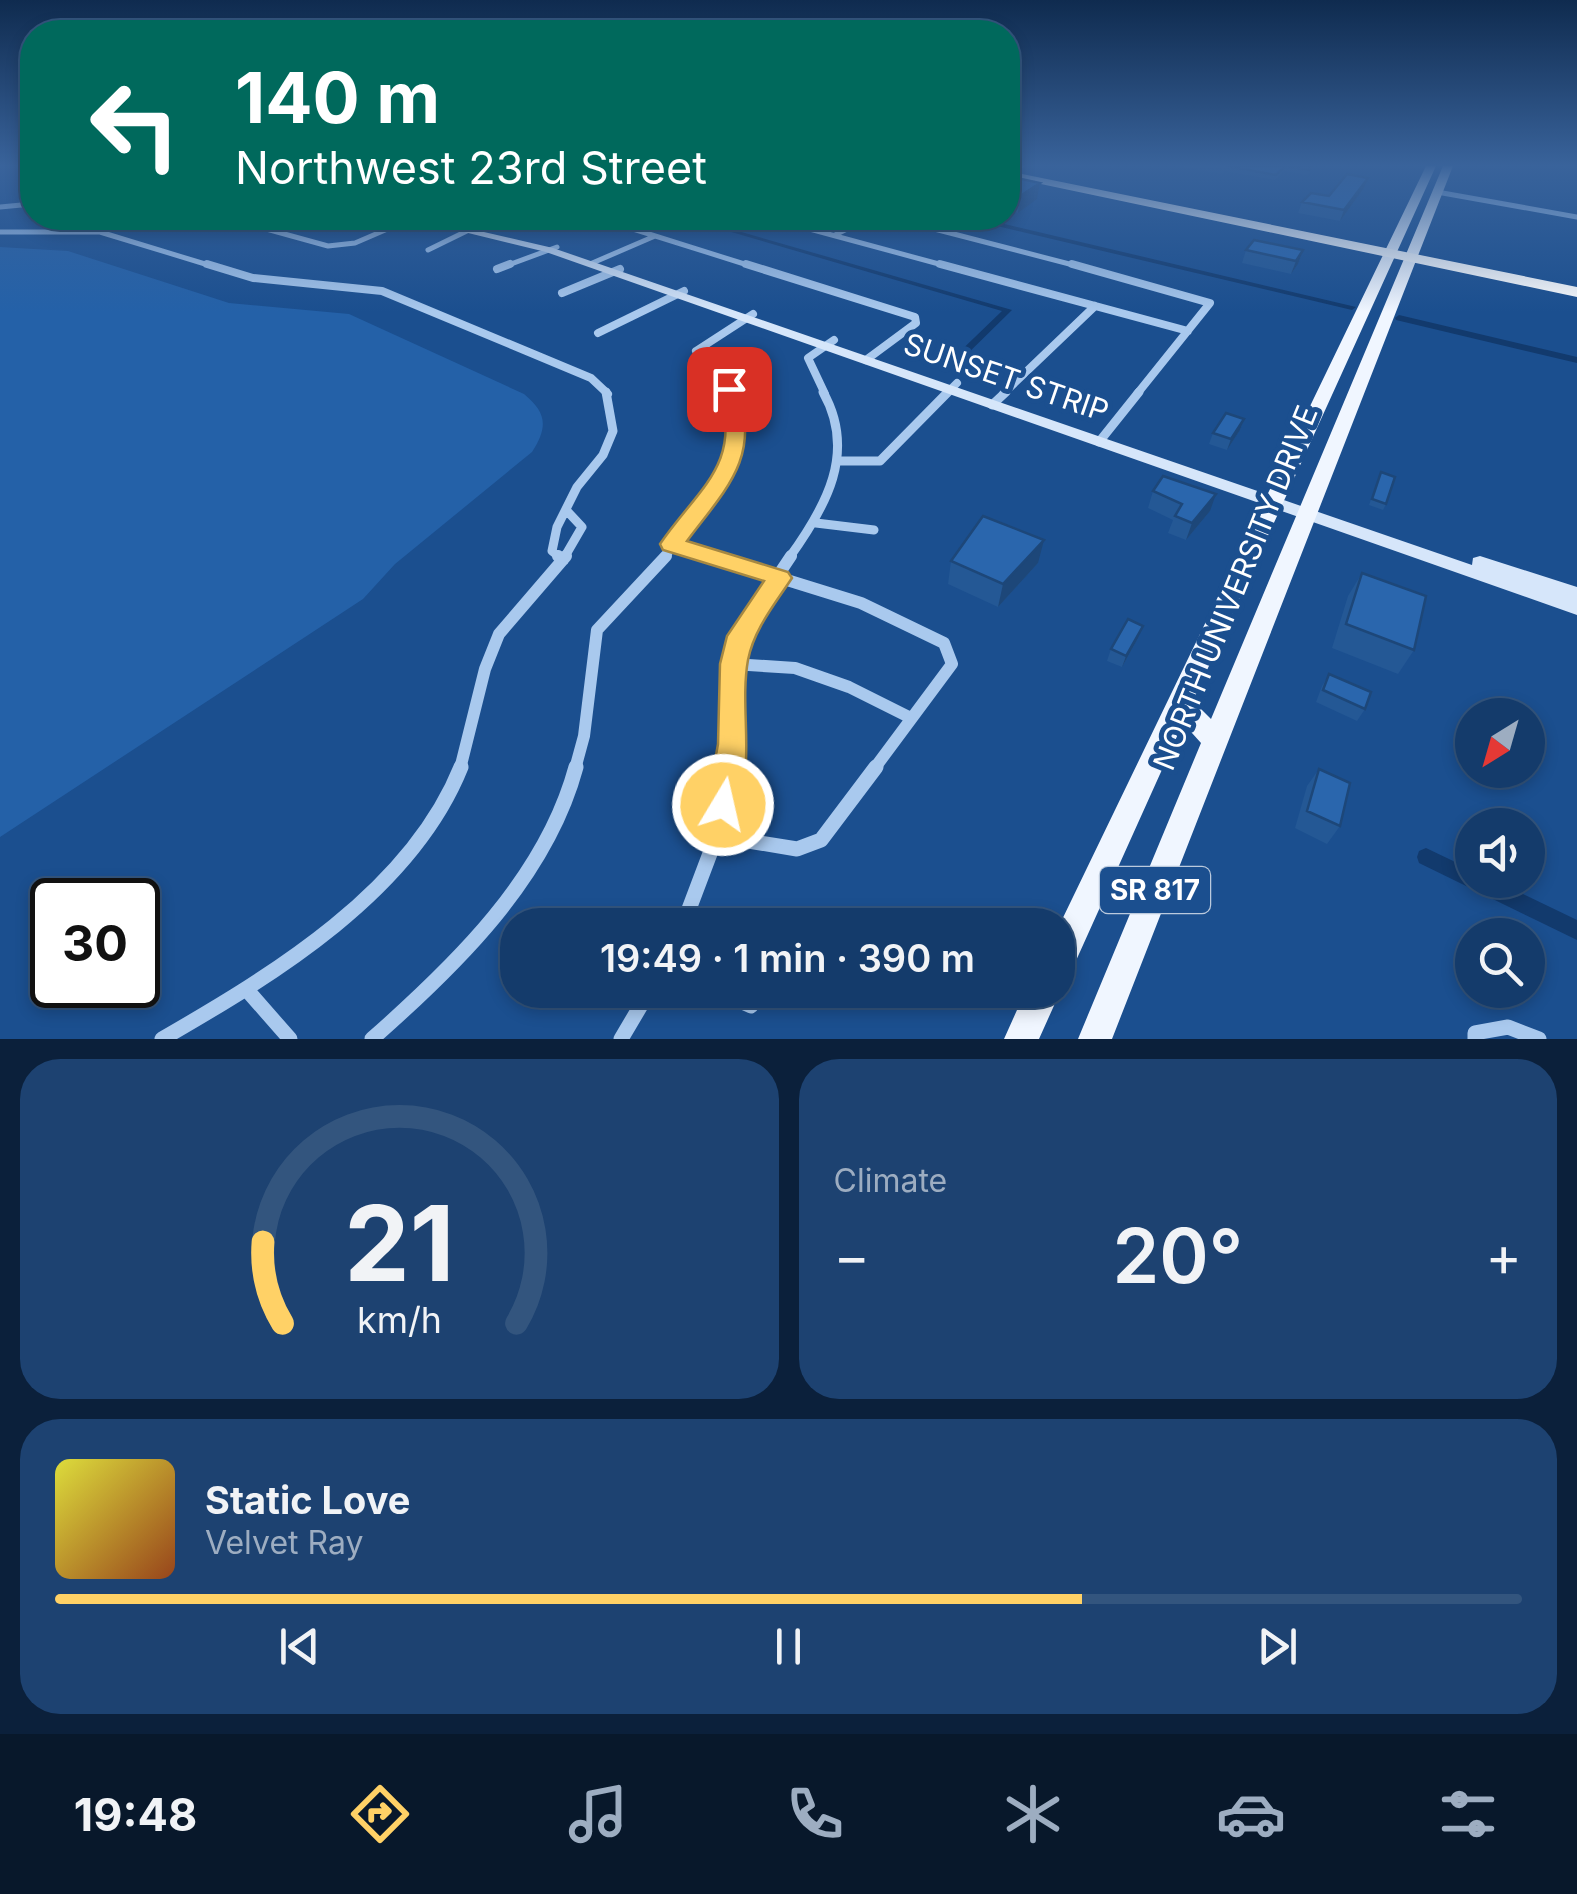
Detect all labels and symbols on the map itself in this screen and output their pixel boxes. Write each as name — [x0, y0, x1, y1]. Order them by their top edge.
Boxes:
street label: SUNSET STRIP — [899, 325, 1114, 429]
pin — [687, 347, 772, 432]
street label: NORTH UNIVERSITY DRIVE — [1145, 400, 1325, 775]
north arrow — [1455, 698, 1545, 788]
position arrow — [671, 753, 775, 857]
road number: SR 817 — [1100, 867, 1210, 913]
speed limit sign: 30 — [30, 878, 160, 1008]

